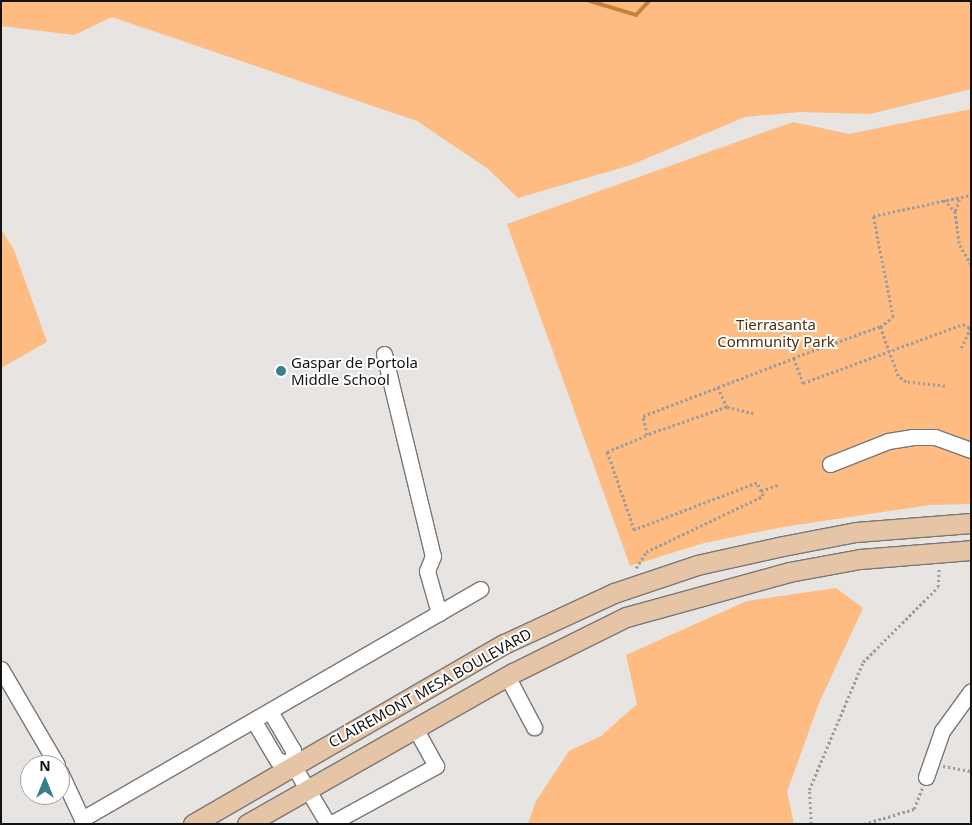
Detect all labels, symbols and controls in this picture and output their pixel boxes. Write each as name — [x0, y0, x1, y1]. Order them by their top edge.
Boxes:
park label: Tierrasanta Community Park — [717, 315, 835, 350]
place label: Gaspar de Portola Middle School — [291, 353, 418, 388]
marker: Gaspar de Portola Middle School — [275, 365, 287, 377]
street label: CLAIREMONT MESA BOULEVARD — [325, 625, 535, 751]
north arrow — [20, 755, 70, 805]
text: N — [39, 756, 51, 775]

